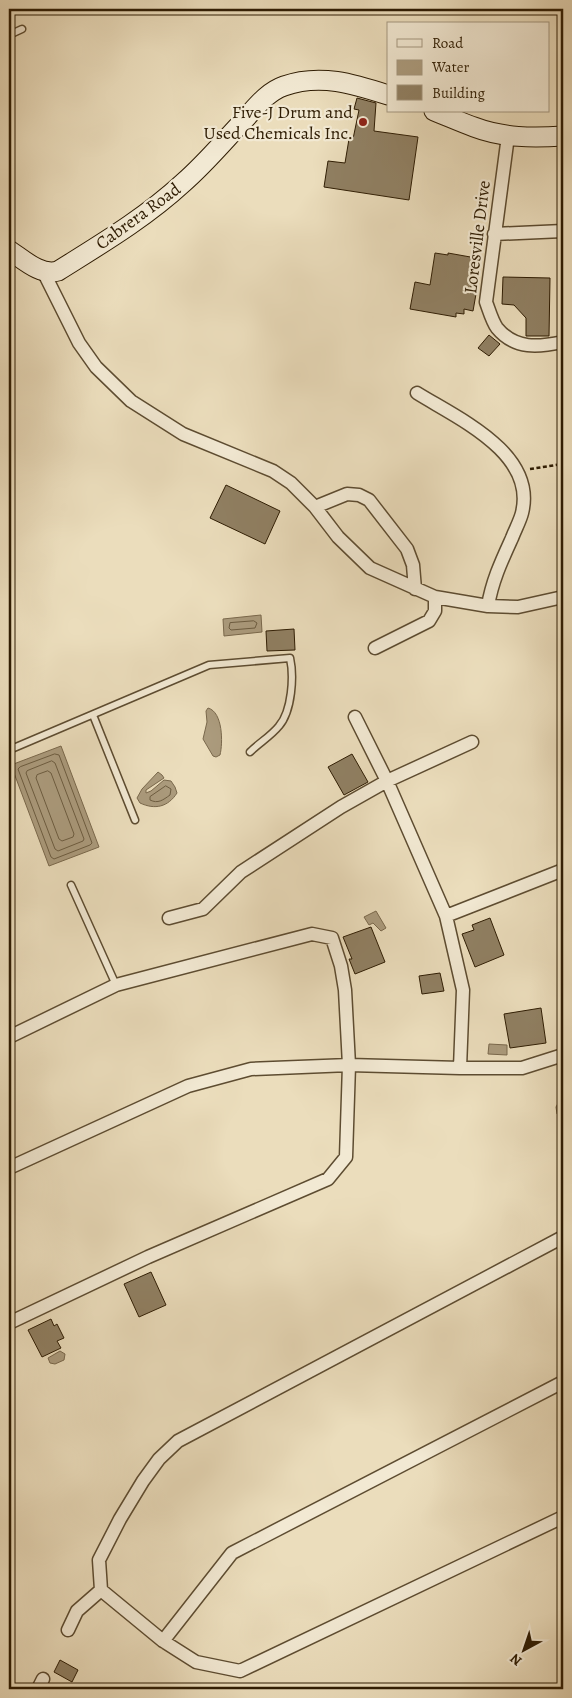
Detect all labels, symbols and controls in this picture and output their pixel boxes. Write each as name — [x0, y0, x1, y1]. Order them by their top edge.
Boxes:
legend — [387, 22, 550, 112]
text: Road — [432, 33, 464, 53]
text: Water — [431, 57, 469, 77]
text: Building — [432, 83, 485, 103]
place label: Five-J Drum and Used Chemicals Inc. — [203, 100, 353, 145]
marker: Five-J Drum and Used Chemicals Inc. — [357, 116, 369, 128]
street label: Cabrera Road — [91, 177, 186, 255]
street label: Loresville Drive — [458, 179, 496, 295]
north arrow — [500, 1626, 550, 1676]
text: N — [506, 1649, 526, 1670]

